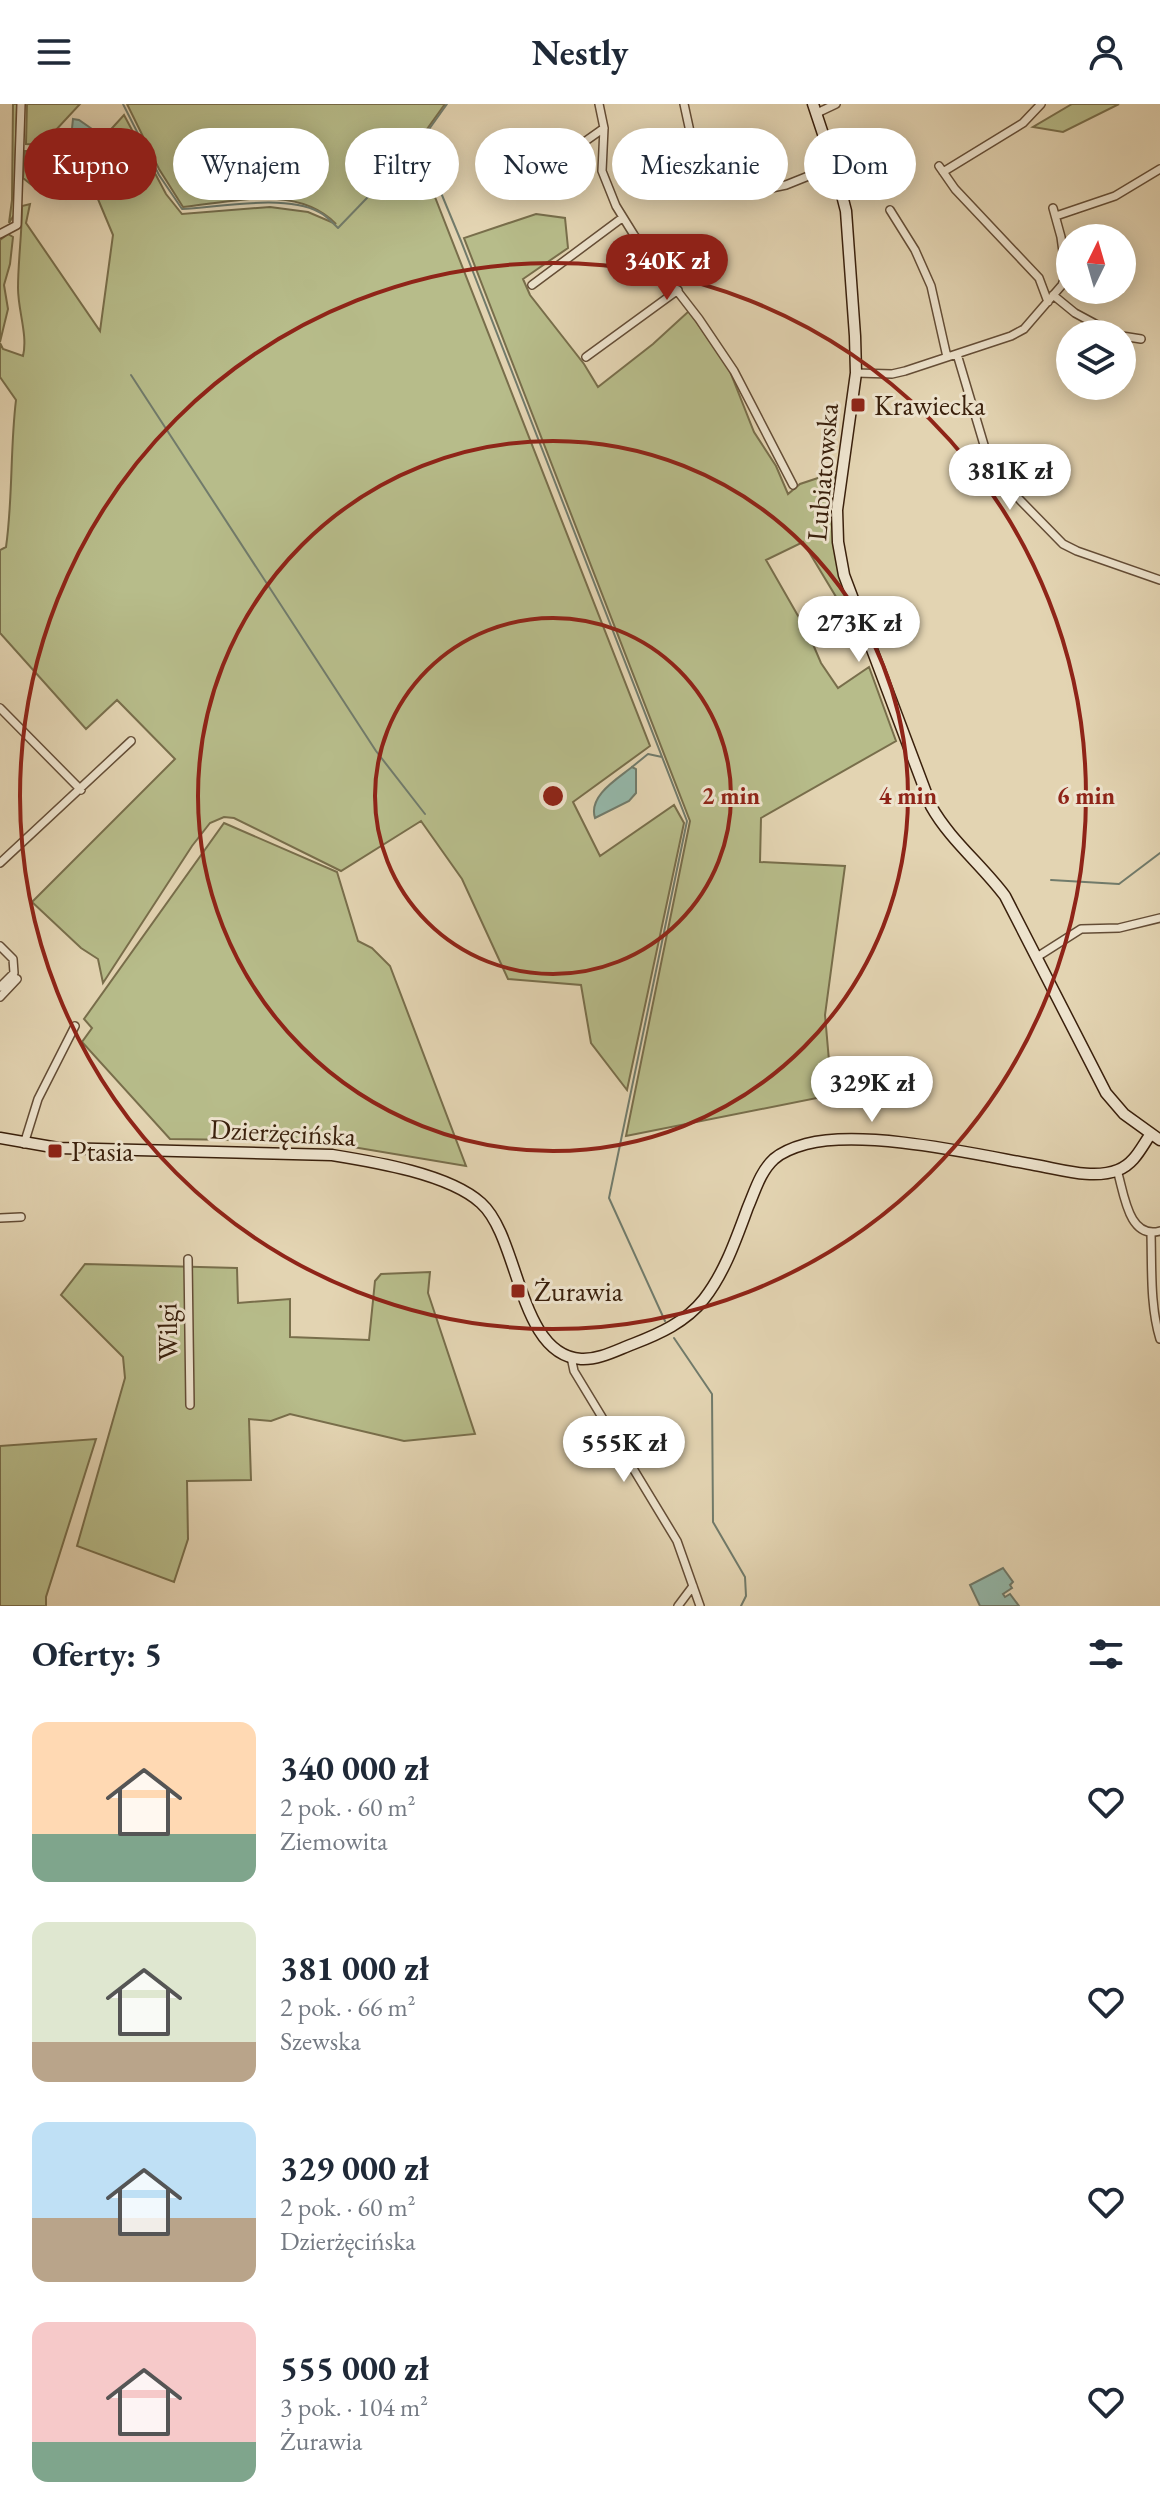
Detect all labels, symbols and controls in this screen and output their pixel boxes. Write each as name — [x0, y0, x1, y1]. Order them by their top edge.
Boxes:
text: Nestly — [532, 29, 628, 76]
icon: menu — [32, 30, 76, 74]
icon: person — [1084, 30, 1128, 74]
chip: Kupno — [24, 128, 157, 200]
chip: Wynajem — [173, 128, 329, 200]
chip: Filtry — [345, 128, 459, 200]
chip: Nowe — [475, 128, 596, 200]
chip: Mieszkanie — [612, 128, 788, 200]
chip: Dom — [804, 128, 916, 200]
north arrow — [1056, 224, 1136, 304]
map controls — [1056, 224, 1136, 400]
pin: 340K zł — [593, 234, 741, 302]
text: 340K zł — [624, 243, 710, 277]
button: layers — [1056, 320, 1136, 400]
place label: Krawiecka — [874, 387, 986, 423]
marker: Krawiecka — [849, 396, 867, 414]
street label: Lubiatowska — [798, 401, 846, 542]
pin: 381K zł — [936, 444, 1084, 512]
text: 381K zł — [967, 453, 1053, 487]
pin: 273K zł — [785, 596, 933, 664]
text: 273K zł — [816, 605, 902, 639]
text: 2 min — [702, 780, 761, 811]
text: 4 min — [879, 780, 938, 811]
text: 6 min — [1057, 780, 1116, 811]
centre of rings — [539, 782, 567, 810]
pin: 329K zł — [798, 1056, 946, 1124]
text: 329K zł — [829, 1065, 915, 1099]
street label: Dzierżęcińska — [209, 1110, 358, 1154]
place label: Ptasia — [71, 1133, 134, 1169]
marker: Ptasia — [46, 1142, 64, 1160]
place label: Żurawia — [534, 1273, 624, 1309]
marker: Żurawia — [509, 1282, 527, 1300]
street label: Wilgi — [148, 1303, 186, 1361]
pin: 555K zł — [550, 1416, 698, 1484]
text: 555K zł — [581, 1425, 667, 1459]
text: Oferty: 5 — [32, 1632, 162, 1676]
icon: filters — [1084, 1632, 1128, 1676]
text: 340 000 zł — [280, 1746, 429, 1790]
icon: home — [96, 1754, 192, 1850]
icon: heart — [1084, 1780, 1128, 1824]
text: 2 pok. · 60 m² — [280, 1790, 416, 1824]
text: Ziemowita — [280, 1824, 388, 1858]
text: 381 000 zł — [280, 1946, 429, 1990]
icon: home — [96, 1954, 192, 2050]
icon: heart — [1084, 1980, 1128, 2024]
text: 2 pok. · 66 m² — [280, 1990, 416, 2024]
text: Szewska — [280, 2024, 361, 2058]
text: 329 000 zł — [280, 2146, 429, 2190]
icon: home — [96, 2154, 192, 2250]
icon: heart — [1084, 2180, 1128, 2224]
text: 2 pok. · 60 m² — [280, 2190, 416, 2224]
text: Dzierżęcińska — [280, 2224, 416, 2258]
text: 555 000 zł — [280, 2346, 429, 2390]
icon: home — [96, 2354, 192, 2450]
icon: heart — [1084, 2380, 1128, 2424]
text: 3 pok. · 104 m² — [280, 2390, 428, 2424]
text: Żurawia — [280, 2424, 362, 2458]

